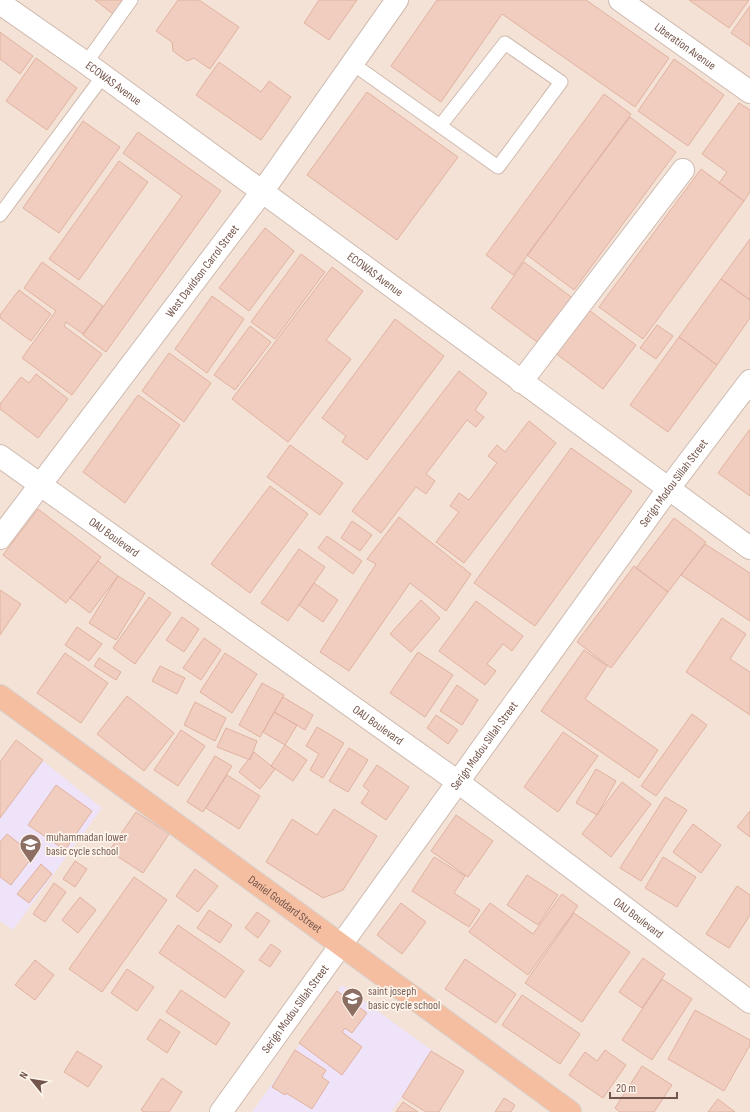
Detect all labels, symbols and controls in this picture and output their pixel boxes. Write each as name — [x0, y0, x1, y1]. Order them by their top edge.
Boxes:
street label: Liberation Avenue — [651, 20, 719, 74]
street label: ECOWAS Avenue — [82, 58, 144, 109]
street label: West Davidson Carrol Street — [163, 222, 243, 321]
street label: ECOWAS Avenue — [344, 249, 406, 300]
street label: Serign Modou Sillah Street — [637, 436, 712, 530]
street label: OAU Boulevard — [86, 515, 142, 561]
street label: Serign Modou Sillah Street — [448, 698, 521, 793]
street label: OAU Boulevard — [350, 702, 406, 749]
place label: muhammadan lower basic cycle school — [46, 830, 128, 859]
school or university icon: muhammadan lower basic cycle school — [18, 831, 44, 864]
street label: Daniel Goddard Street — [245, 872, 325, 937]
street label: OAU Boulevard — [610, 895, 666, 942]
street label: Serign Modou Sillah Street — [259, 962, 333, 1056]
place label: saint joseph basic cycle school — [368, 984, 440, 1013]
school or university icon: saint joseph basic cycle school — [340, 985, 366, 1018]
north arrow — [12, 1060, 52, 1100]
text: N — [17, 1069, 31, 1081]
scale bar — [610, 1074, 677, 1100]
text: 20 m — [616, 1081, 636, 1096]

